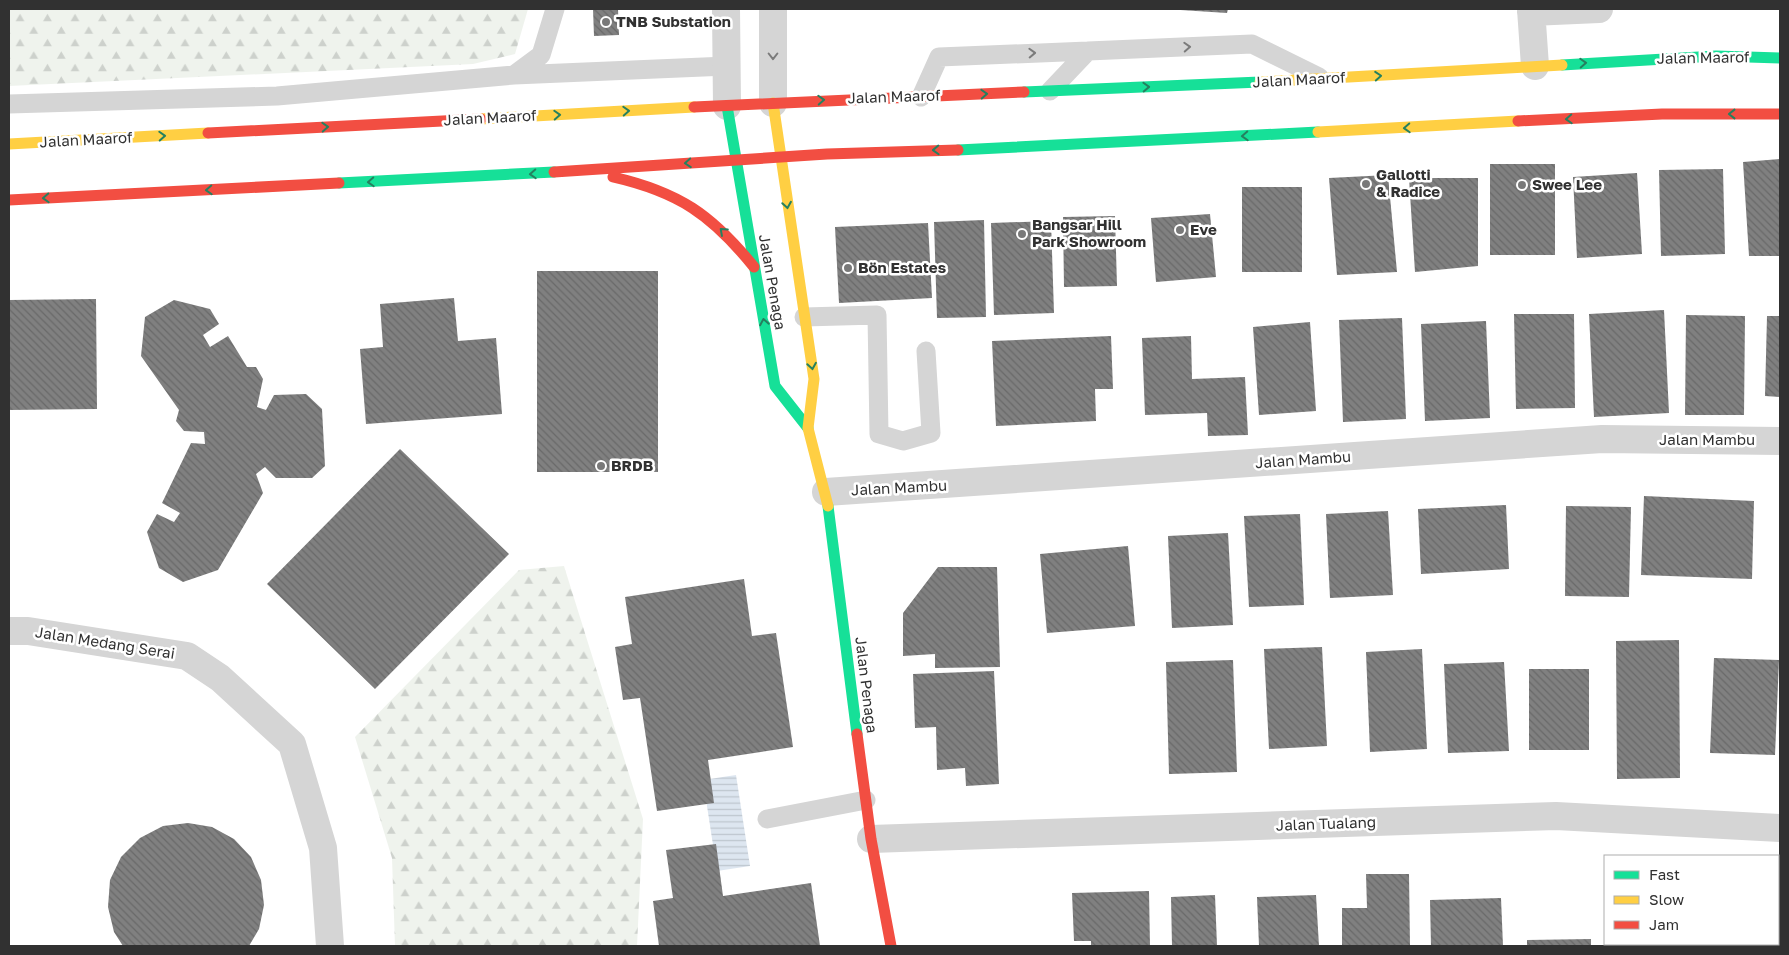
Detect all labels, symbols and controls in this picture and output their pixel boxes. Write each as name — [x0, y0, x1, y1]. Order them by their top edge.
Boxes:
place label: TNB Substation — [616, 12, 731, 30]
marker: TNB Substation — [600, 16, 612, 28]
one-way arrow — [1183, 41, 1191, 52]
street label: Jalan Maarof — [1656, 47, 1750, 67]
one-way arrow — [1028, 48, 1036, 59]
one-way arrow — [768, 52, 778, 60]
one-way arrow — [1579, 57, 1587, 68]
street label: Jalan Maarof — [1252, 68, 1346, 90]
one-way arrow — [1375, 70, 1383, 81]
one-way arrow — [1142, 81, 1150, 92]
street label: Jalan Maarof — [847, 85, 941, 107]
one-way arrow — [980, 88, 988, 99]
one-way arrow — [818, 95, 826, 105]
one-way arrow — [623, 105, 631, 116]
street label: Jalan Maarof — [443, 106, 537, 128]
one-way arrow — [553, 109, 561, 120]
one-way arrow — [1727, 109, 1735, 119]
one-way arrow — [1565, 114, 1573, 125]
one-way arrow — [321, 121, 329, 132]
one-way arrow — [1403, 122, 1411, 133]
street label: Jalan Maarof — [39, 128, 133, 150]
one-way arrow — [159, 130, 167, 141]
one-way arrow — [1240, 131, 1248, 142]
one-way arrow — [932, 145, 940, 156]
one-way arrow — [683, 158, 691, 169]
place label: Gallotti & Radice — [1376, 165, 1440, 200]
one-way arrow — [529, 168, 537, 179]
place label: Swee Lee — [1532, 175, 1602, 193]
one-way arrow — [367, 176, 375, 187]
marker: Gallotti & Radice — [1360, 178, 1372, 190]
marker: Swee Lee — [1516, 179, 1528, 191]
one-way arrow — [204, 185, 212, 195]
one-way arrow — [42, 193, 50, 204]
one-way arrow — [782, 201, 792, 210]
place label: Bangsar Hill Park Showroom — [1032, 215, 1146, 250]
place label: Eve — [1190, 220, 1217, 238]
marker: Eve — [1174, 224, 1186, 236]
one-way arrow — [719, 228, 728, 237]
marker: Bangsar Hill Park Showroom — [1016, 228, 1028, 240]
street label: Jalan Penaga — [756, 233, 790, 331]
place label: Bön Estates — [858, 258, 946, 276]
marker: Bön Estates — [842, 262, 854, 274]
one-way arrow — [759, 317, 769, 326]
one-way arrow — [806, 362, 816, 370]
street label: Jalan Mambu — [1659, 430, 1755, 448]
street label: Jalan Mambu — [1254, 447, 1351, 471]
place label: BRDB — [611, 456, 654, 474]
marker: BRDB — [595, 460, 607, 472]
street label: Jalan Mambu — [851, 476, 947, 499]
street label: Jalan Medang Serai — [34, 622, 176, 662]
street label: Jalan Penaga — [852, 636, 882, 734]
street label: Jalan Tualang — [1276, 812, 1376, 834]
legend — [1604, 855, 1779, 945]
text: Fast — [1649, 865, 1680, 883]
text: Slow — [1649, 890, 1684, 908]
text: Jam — [1649, 915, 1679, 933]

